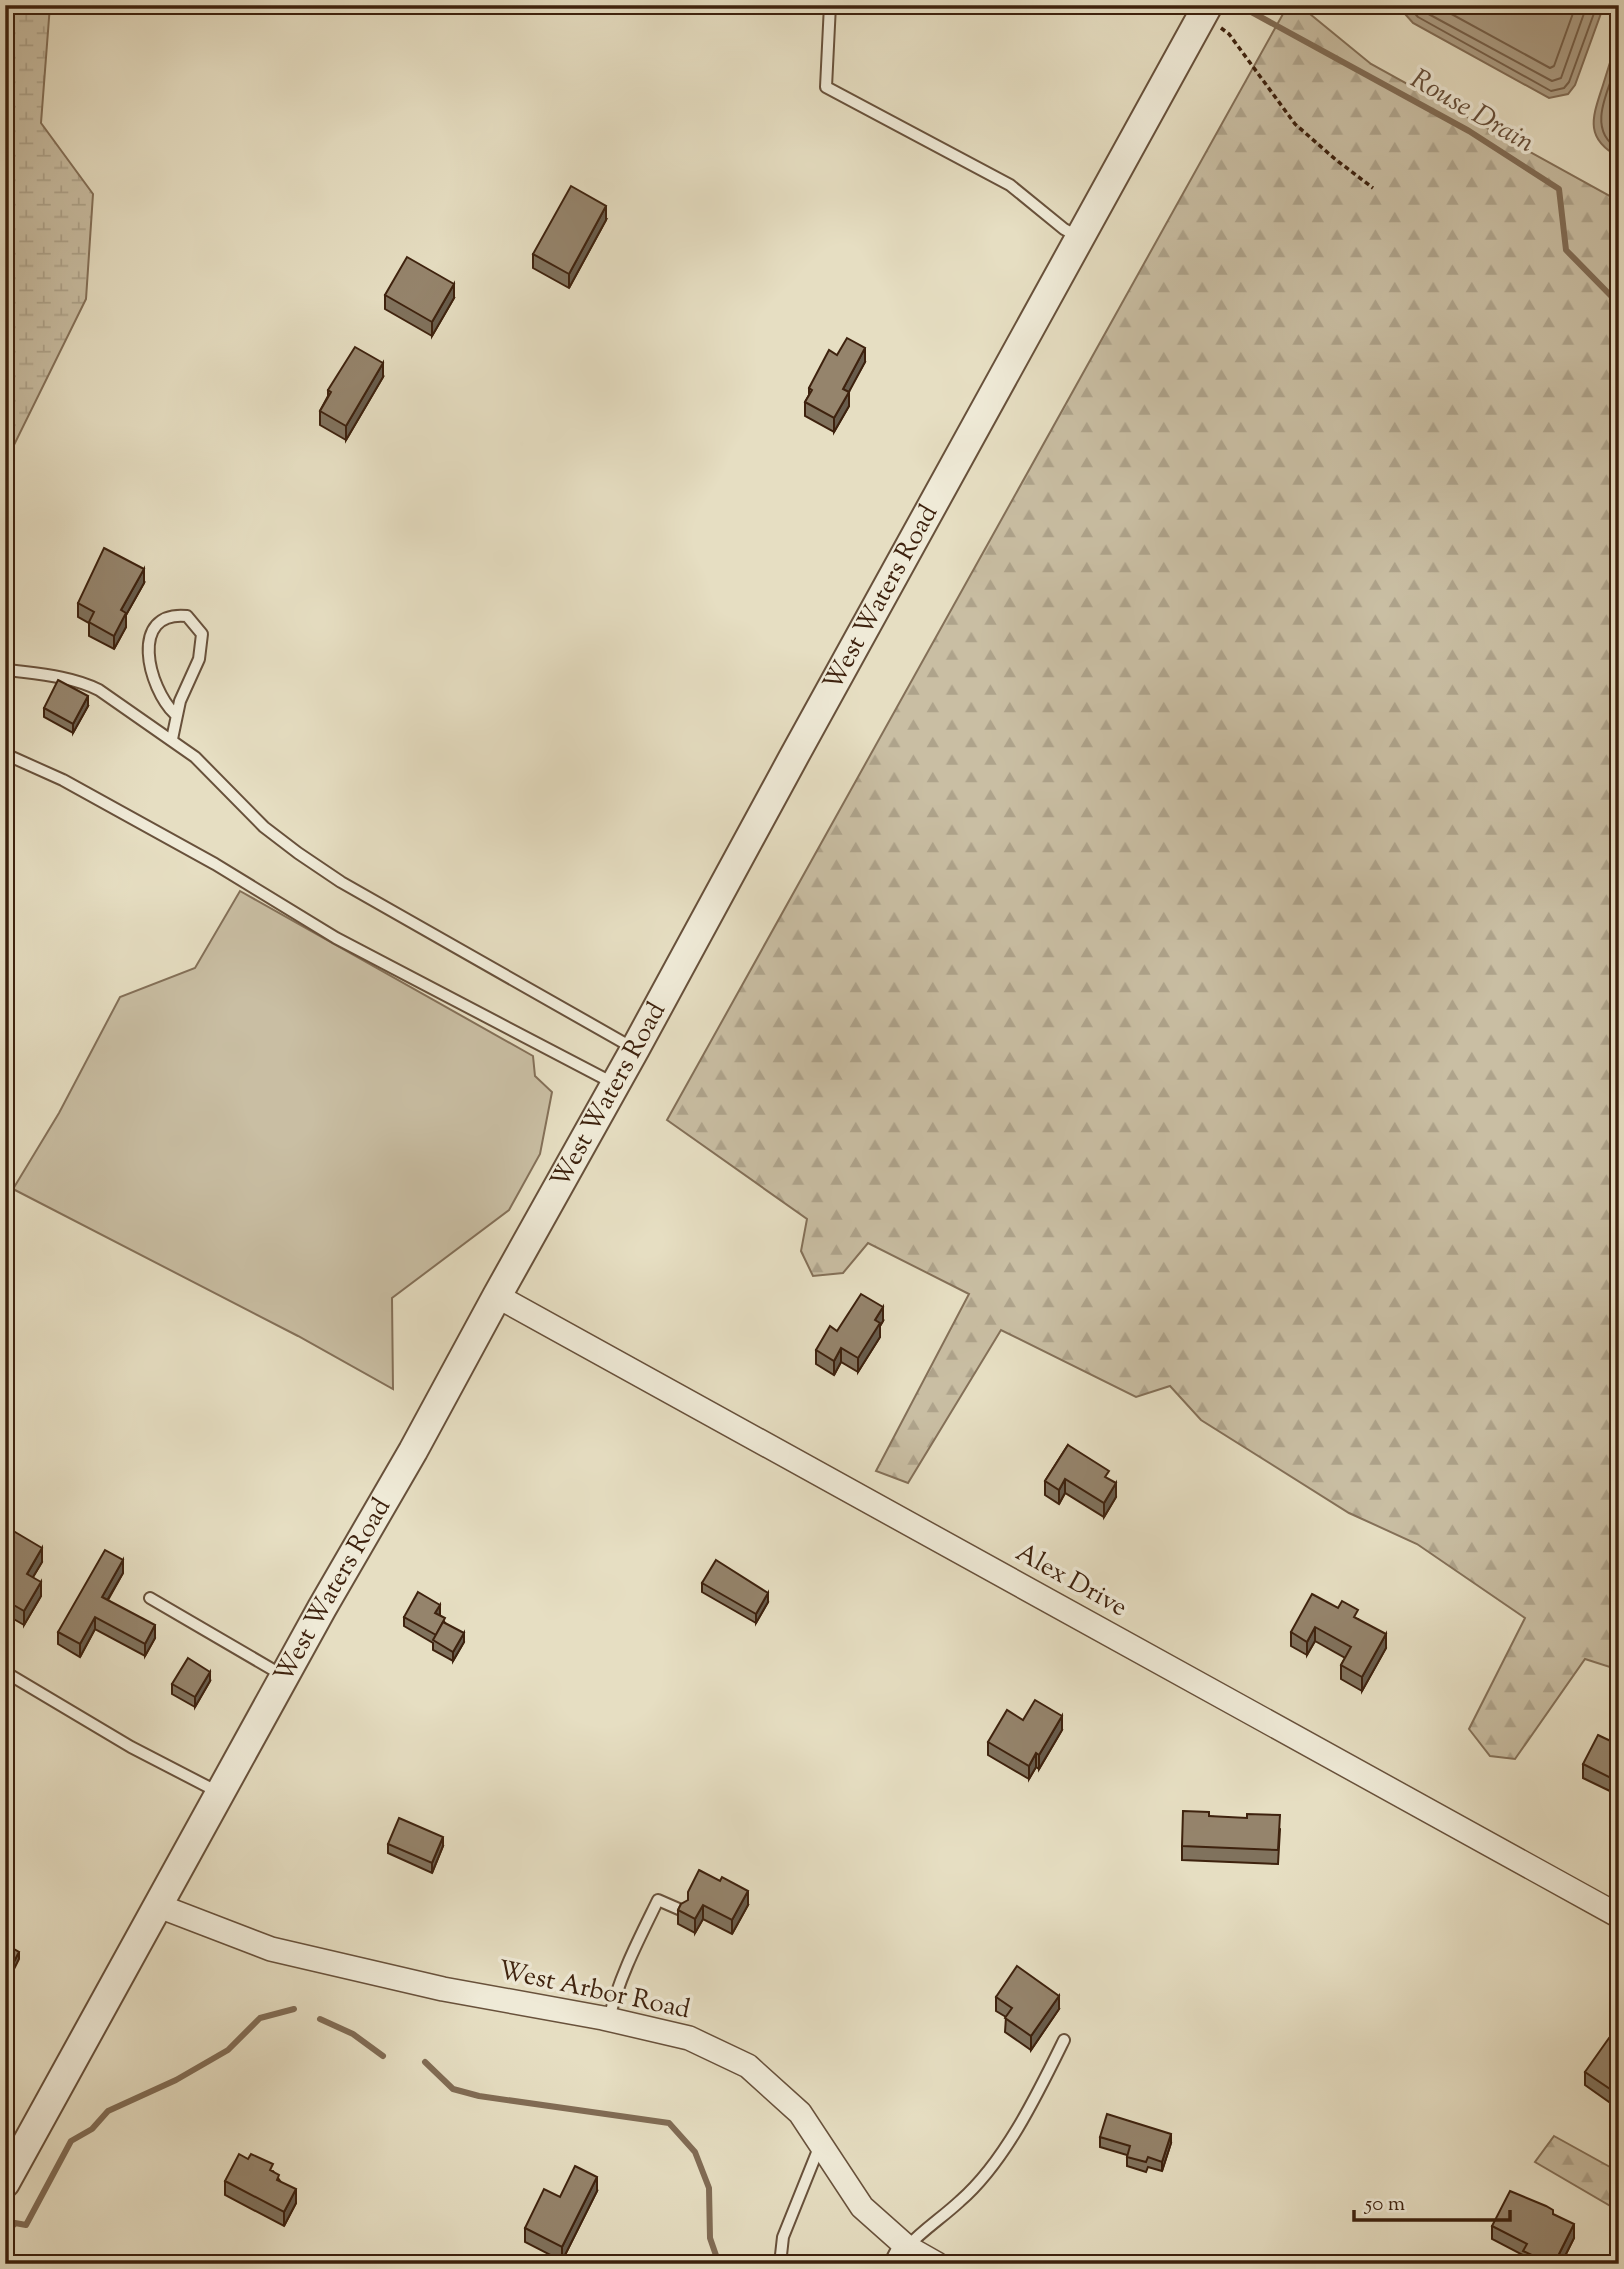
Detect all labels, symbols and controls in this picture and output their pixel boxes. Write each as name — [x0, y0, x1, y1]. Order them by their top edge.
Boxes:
water label: Rouse Drain — [1403, 60, 1542, 164]
street label: West Waters Road — [815, 498, 948, 698]
street label: West Waters Road — [542, 996, 675, 1195]
street label: West Waters Road — [266, 1491, 400, 1690]
street label: Alex Drive — [1009, 1535, 1133, 1627]
street label: West Arbor Road — [495, 1953, 694, 2029]
scale bar — [1354, 2178, 1510, 2222]
text: 50 m — [1364, 2190, 1405, 2220]

